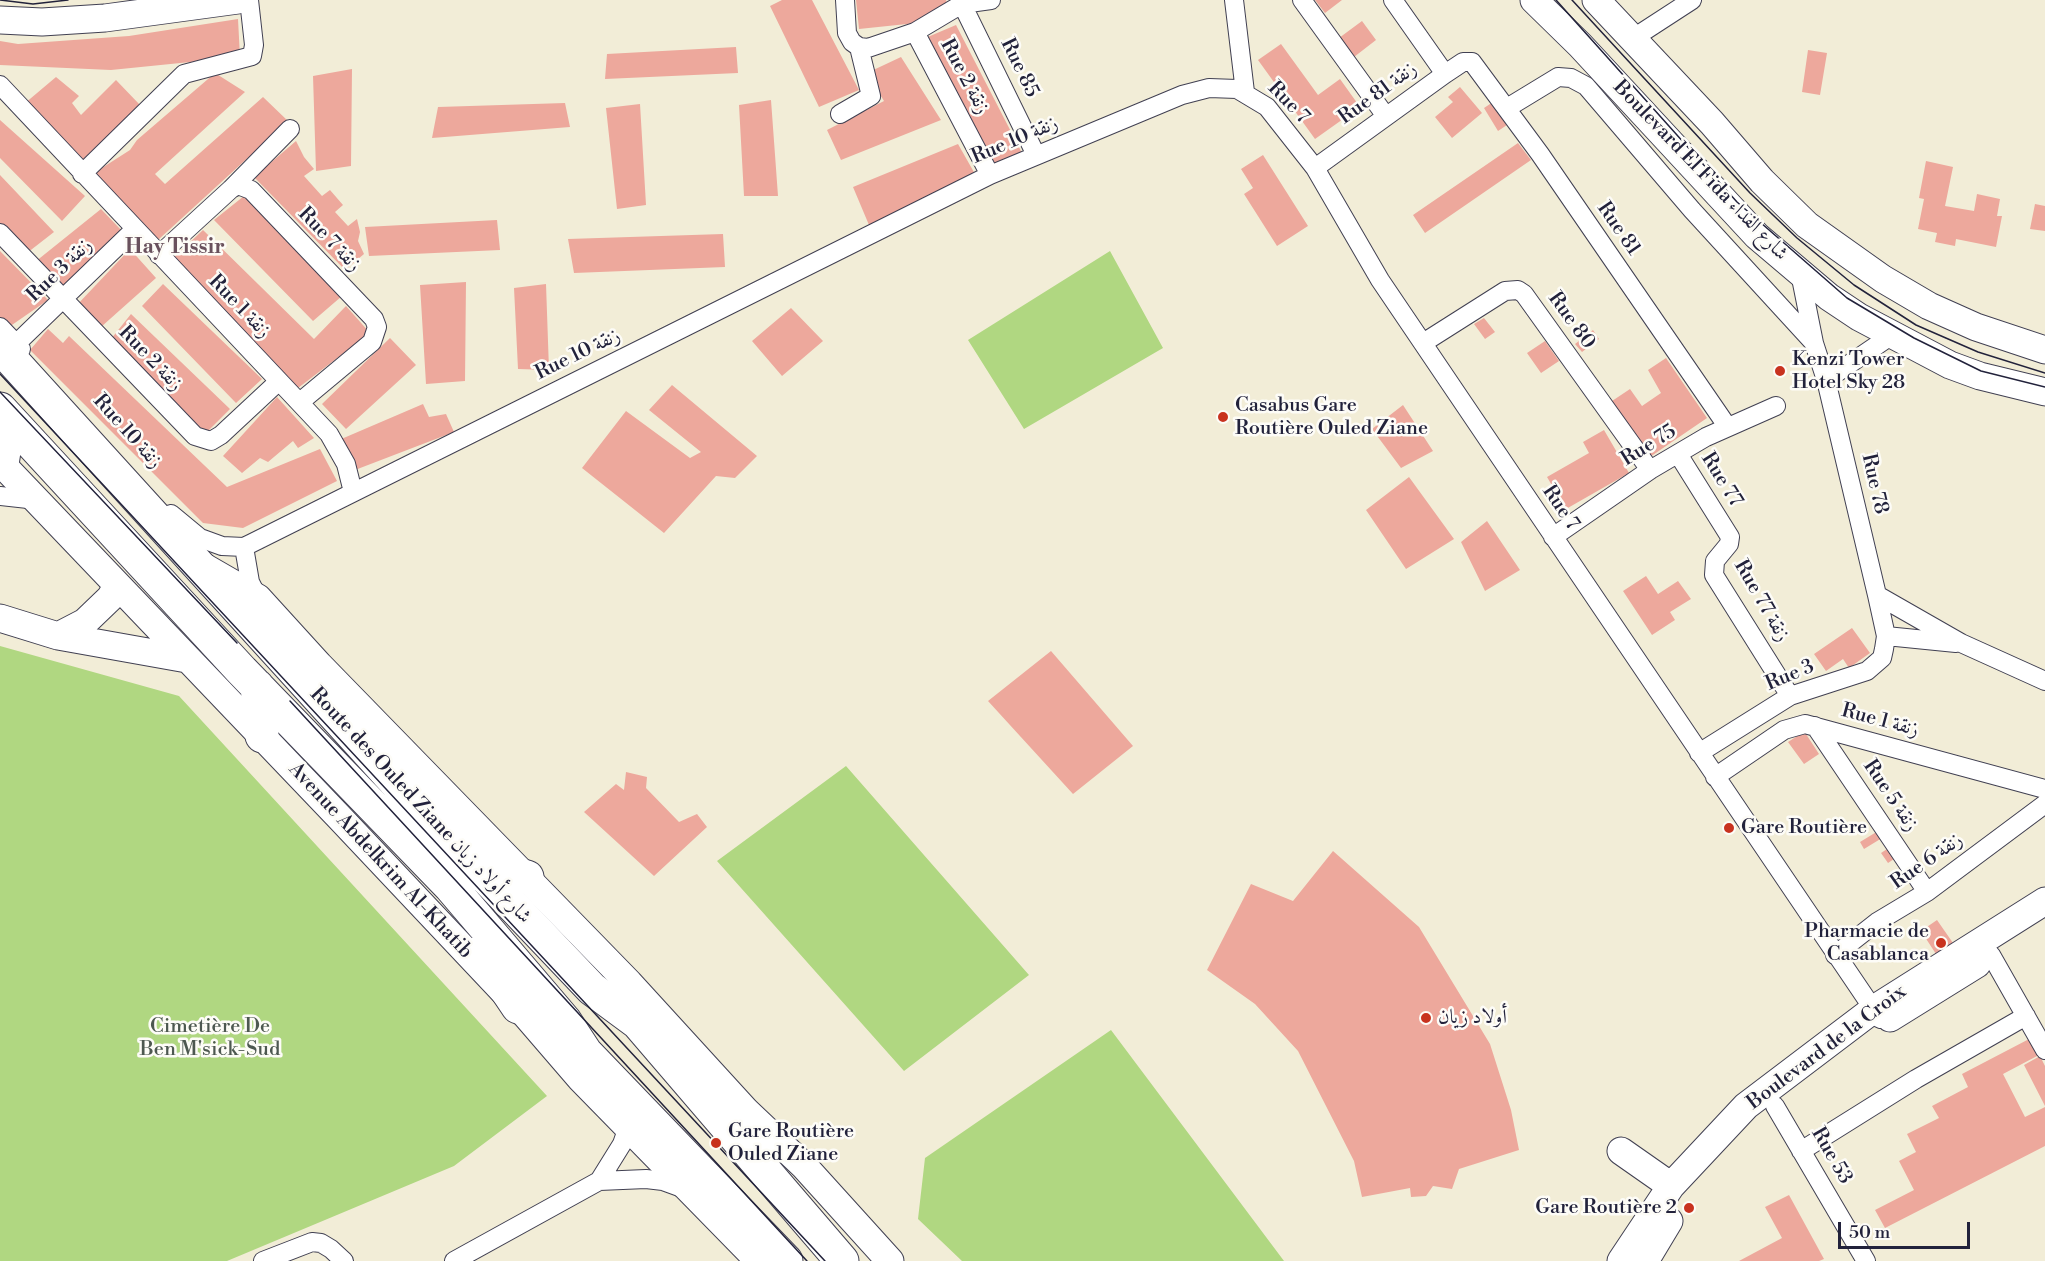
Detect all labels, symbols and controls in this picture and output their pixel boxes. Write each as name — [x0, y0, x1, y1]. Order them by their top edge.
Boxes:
street label: Rue 2 زنقة — [934, 35, 994, 119]
street label: Rue 85 — [994, 35, 1044, 101]
street label: Rue 81 زنقة — [1334, 58, 1422, 130]
street label: Boulevard El Fida شارع الفداء — [1608, 76, 1792, 266]
street label: Rue 7 — [1262, 77, 1314, 129]
street label: Rue 10 زنقة — [968, 112, 1062, 170]
street label: Rue 81 — [1591, 198, 1645, 260]
street label: Rue 7 زنقة — [292, 203, 366, 277]
street label: Rue 3 زنقة — [22, 234, 98, 308]
district label: Hay Tissir — [125, 235, 225, 261]
street label: Rue 1 زنقة — [203, 270, 275, 344]
street label: Rue 80 — [1542, 288, 1600, 354]
street label: Rue 2 زنقة — [113, 321, 187, 397]
street label: Rue 10 زنقة — [532, 324, 624, 386]
place label: Kenzi Tower Hotel Sky 28 — [1792, 348, 1905, 395]
marker: Kenzi Tower Hotel Sky 28 — [1773, 364, 1787, 378]
street label: Rue 10 زنقة — [87, 390, 167, 474]
place label: Casabus Gare Routière Ouled Ziane — [1235, 394, 1428, 441]
marker: Casabus Gare Routière Ouled Ziane — [1216, 410, 1230, 424]
street label: Rue 75 — [1617, 420, 1681, 472]
street label: Rue 77 — [1695, 448, 1747, 512]
street label: Rue 78 — [1855, 451, 1893, 517]
street label: Rue 7 — [1536, 481, 1584, 535]
street label: Rue 77 زنقة — [1728, 556, 1794, 646]
street label: Rue 3 — [1762, 655, 1818, 697]
street label: Route des Ouled Ziane شارع أولاد زيان — [304, 683, 536, 929]
street label: Rue 1 زنقة — [1839, 699, 1921, 743]
street label: Rue 5 زنقة — [1857, 756, 1923, 836]
street label: Avenue Abdelkrim Al-Khatib — [283, 758, 477, 964]
place label: Gare Routière — [1741, 816, 1867, 840]
marker: Gare Routière — [1722, 821, 1736, 835]
street label: Rue 6 زنقة — [1886, 828, 1968, 896]
place label: Pharmacie de Casablanca — [1804, 920, 1929, 967]
marker: Pharmacie de Casablanca — [1934, 936, 1948, 950]
street label: Boulevard de la Croix — [1743, 981, 1911, 1115]
place label: أولاد زيان — [1438, 1006, 1507, 1030]
marker: أولاد زيان — [1419, 1011, 1433, 1025]
park label: Cimetière De Ben M'sick-Sud — [140, 1015, 280, 1062]
place label: Gare Routière Ouled Ziane — [728, 1120, 854, 1167]
street label: Rue 53 — [1805, 1123, 1857, 1189]
marker: Gare Routière Ouled Ziane — [709, 1136, 723, 1150]
place label: Gare Routière 2 — [1535, 1196, 1677, 1220]
marker: Gare Routière 2 — [1682, 1201, 1696, 1215]
scale bar — [1841, 1210, 1973, 1248]
text: 50 m — [1849, 1221, 1890, 1244]

